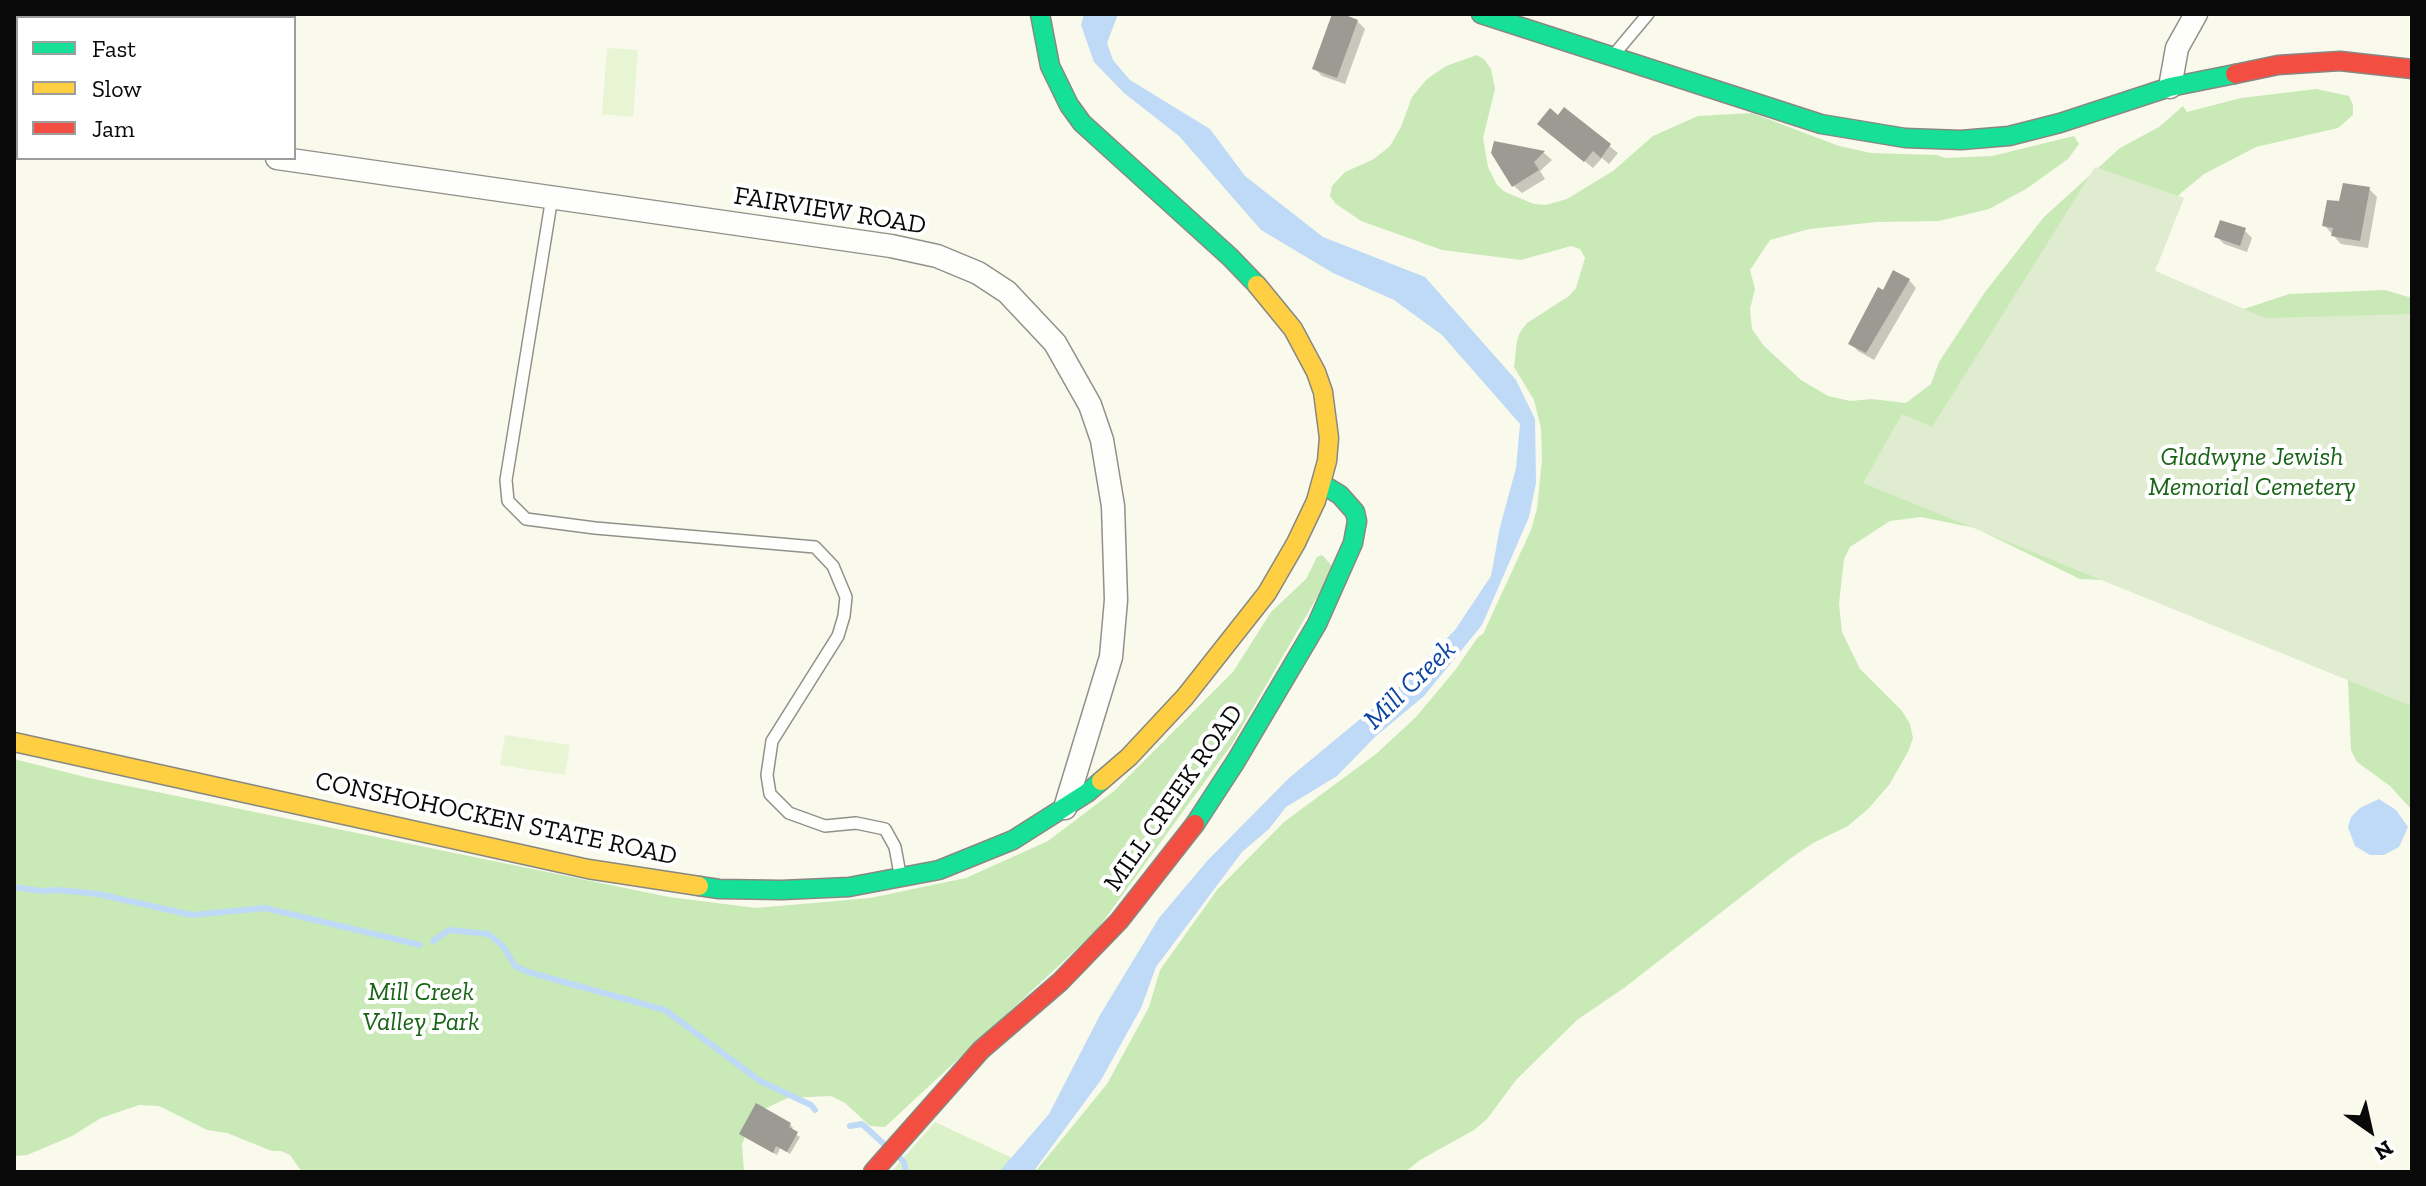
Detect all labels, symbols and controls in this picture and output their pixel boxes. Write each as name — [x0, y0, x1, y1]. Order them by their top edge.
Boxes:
legend — [16, 16, 296, 160]
text: Fast — [92, 34, 136, 63]
text: Slow — [92, 74, 142, 103]
text: Jam — [92, 114, 135, 143]
street label: FAIRVIEW ROAD — [732, 180, 928, 242]
park label: Gladwyne Jewish Memorial Cemetery — [2148, 442, 2356, 504]
water label: Mill Creek — [1357, 633, 1463, 737]
street label: MILL CREEK ROAD — [1098, 699, 1250, 897]
street label: CONSHOHOCKEN STATE ROAD — [312, 765, 680, 873]
park label: Mill Creek Valley Park — [362, 977, 480, 1038]
north arrow — [2330, 1090, 2410, 1170]
text: N — [2369, 1134, 2398, 1166]

